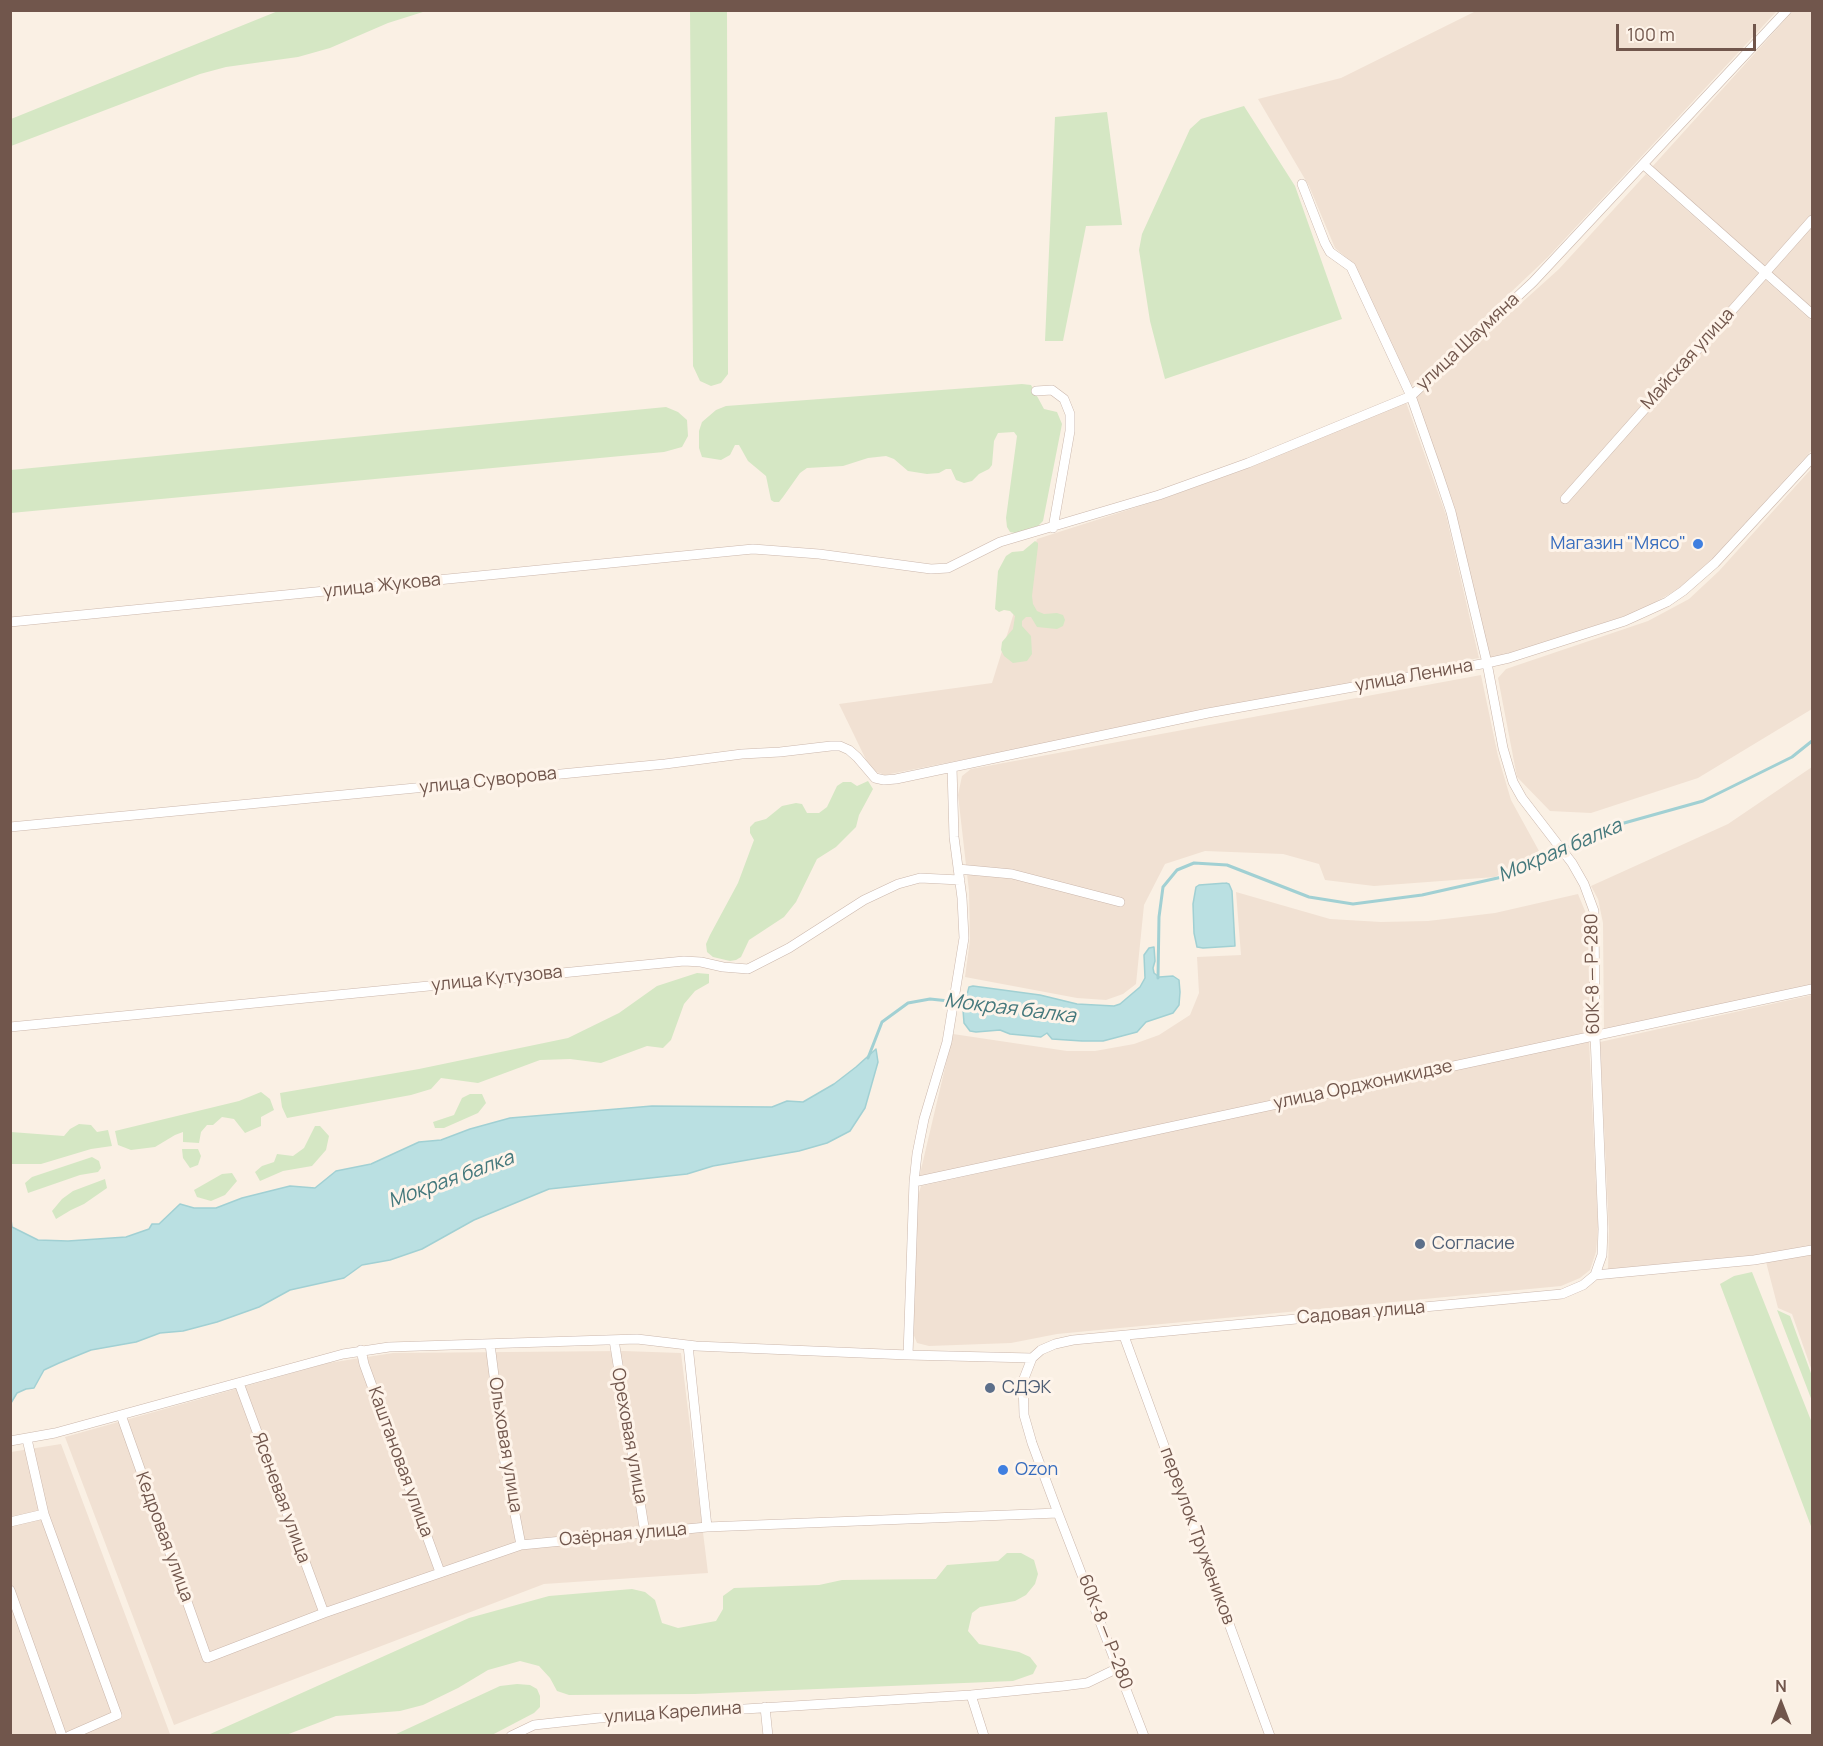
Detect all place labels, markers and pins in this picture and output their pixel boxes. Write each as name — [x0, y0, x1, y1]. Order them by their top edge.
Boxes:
place label: Магазин "Мясо" — [1550, 533, 1686, 555]
marker: Магазин "Мясо" — [1691, 537, 1705, 551]
place label: Согласие — [1432, 1233, 1515, 1255]
marker: Согласие — [1413, 1237, 1427, 1251]
place label: СДЭК — [1002, 1377, 1051, 1399]
marker: СДЭК — [983, 1381, 997, 1395]
place label: Ozon — [1015, 1459, 1058, 1481]
marker: Ozon — [996, 1463, 1010, 1477]

